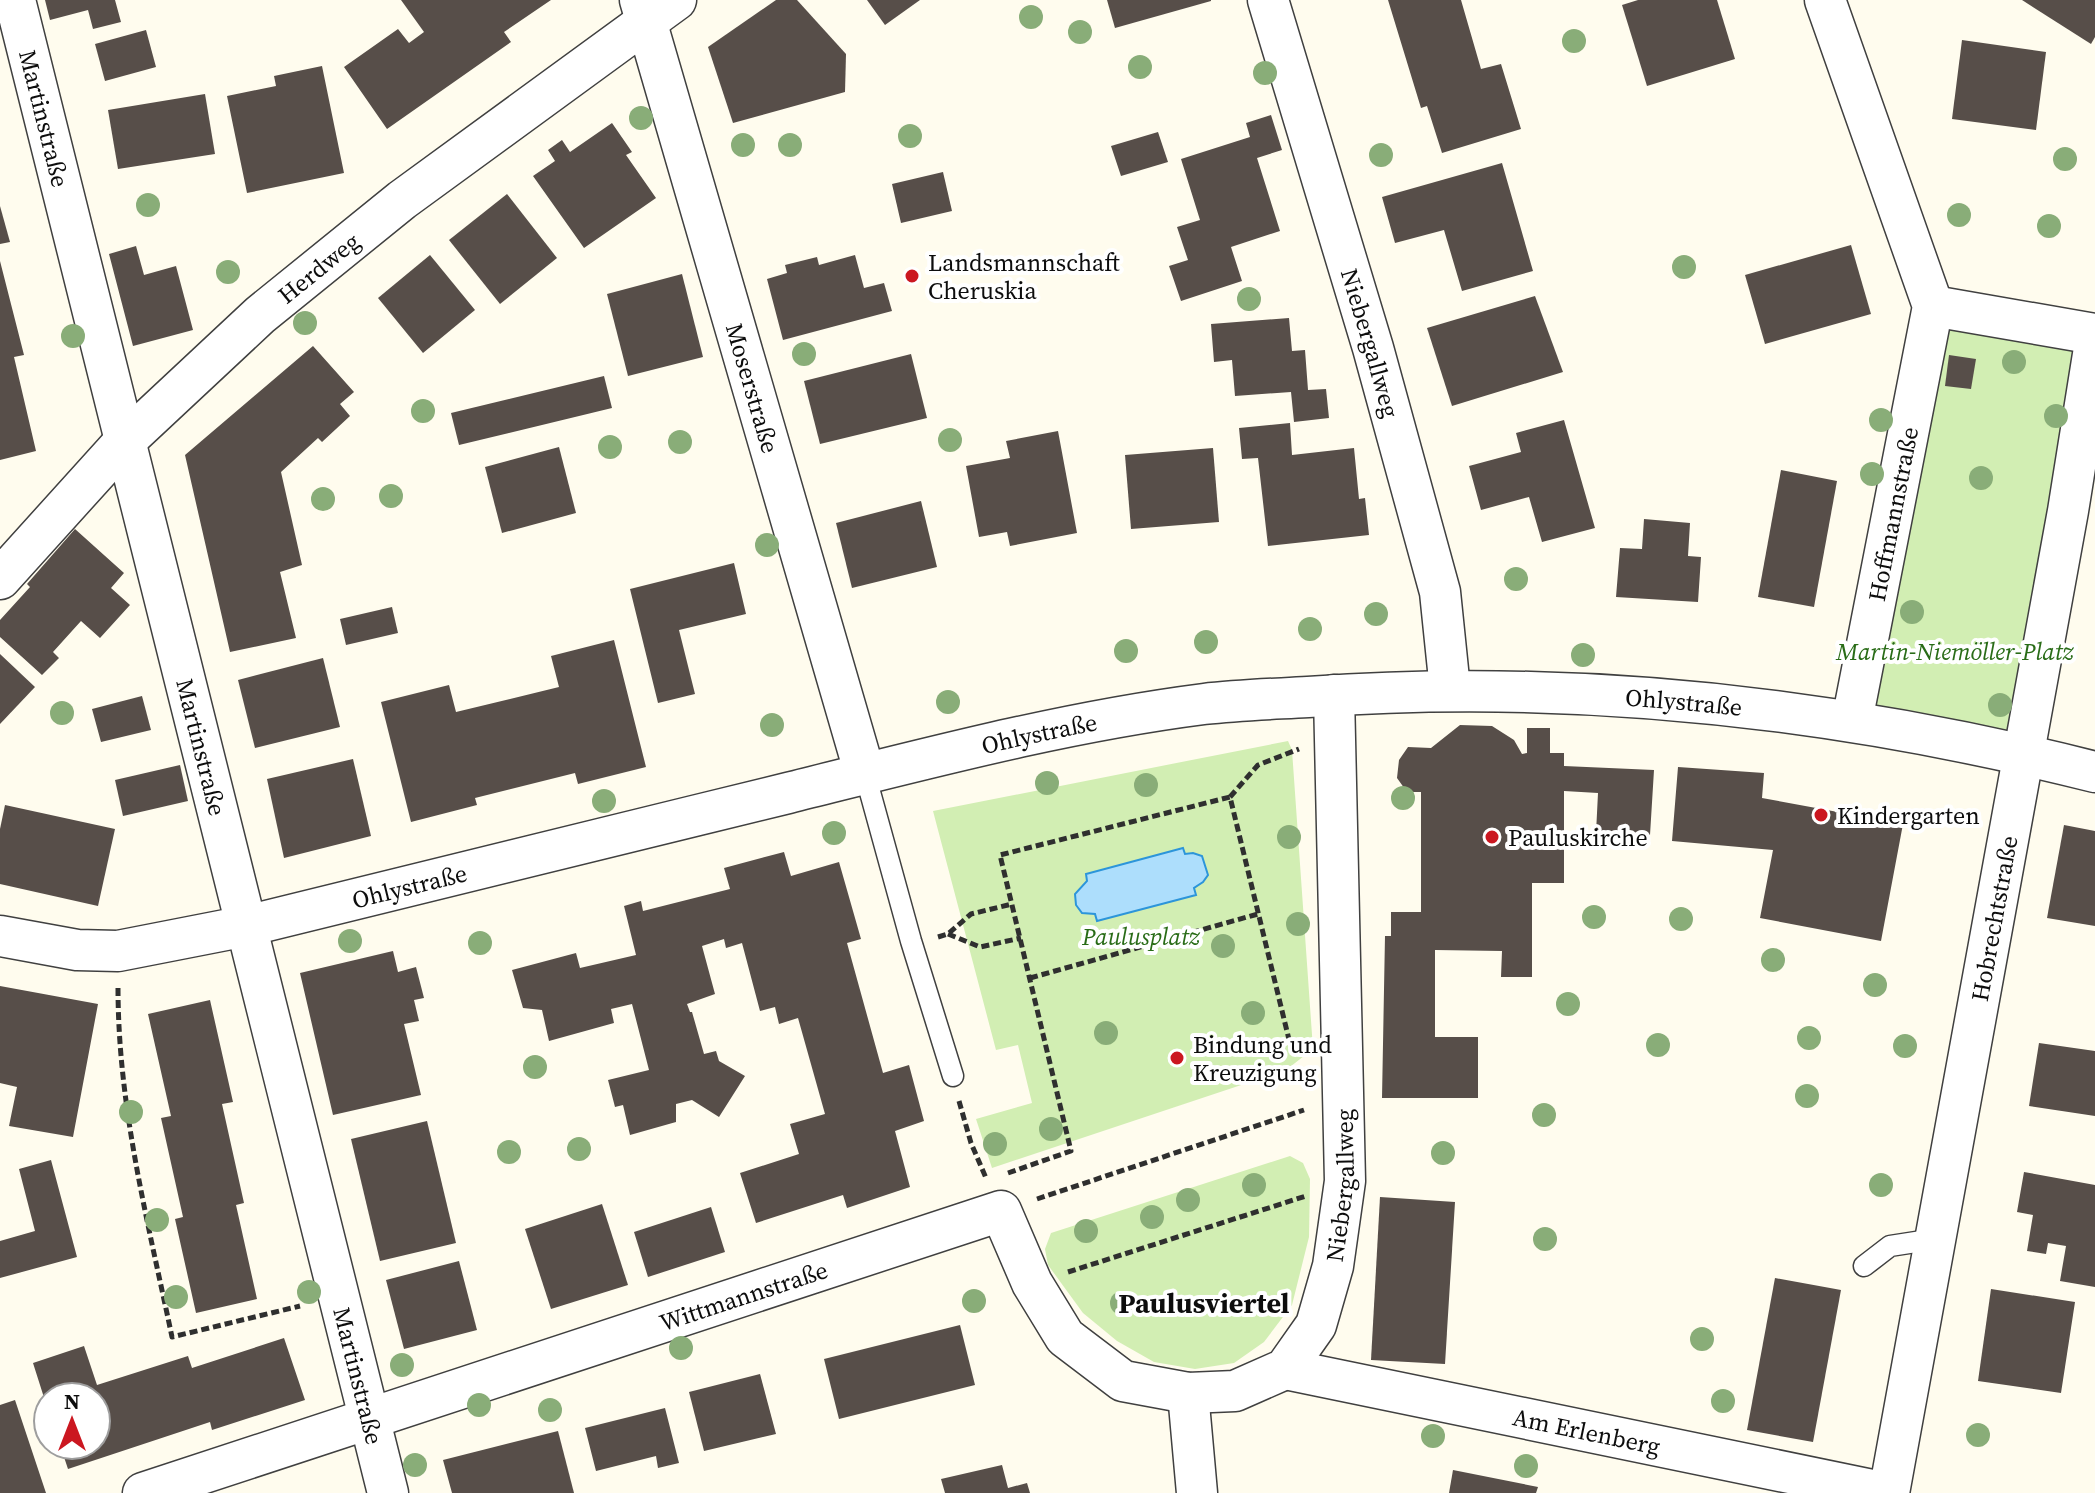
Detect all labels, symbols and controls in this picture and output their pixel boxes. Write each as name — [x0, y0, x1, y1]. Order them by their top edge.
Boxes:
street label: Martinstraße — [12, 46, 78, 190]
street label: Herdweg — [270, 225, 366, 311]
place label: Landsmannschaft Cheruskia — [928, 246, 1120, 307]
street label: Niebergallweg — [1333, 264, 1408, 421]
marker: Landsmannschaft Cheruskia — [903, 267, 921, 285]
street label: Moserstraße — [718, 319, 787, 457]
street label: Hoffmannstraße — [1860, 424, 1926, 604]
park label: Martin-Niemöller-Platz — [1835, 635, 2075, 668]
street label: Martinstraße — [169, 675, 235, 819]
street label: Ohlystraße — [1624, 680, 1744, 723]
street label: Ohlystraße — [978, 705, 1100, 761]
place label: Kindergarten — [1837, 799, 1980, 832]
marker: Kindergarten — [1812, 806, 1830, 824]
place label: Pauluskirche — [1508, 821, 1648, 854]
marker: Pauluskirche — [1483, 828, 1501, 846]
street label: Hobrechtstraße — [1962, 833, 2025, 1004]
street label: Ohlystraße — [348, 856, 470, 916]
park label: Paulusplatz — [1081, 920, 1201, 953]
place label: Bindung und Kreuzigung — [1193, 1028, 1332, 1089]
marker: Bindung und Kreuzigung — [1168, 1049, 1186, 1067]
street label: Niebergallweg — [1317, 1108, 1362, 1264]
street label: Wittmannstraße — [655, 1253, 832, 1339]
district label: Paulusviertel — [1118, 1284, 1290, 1322]
street label: Martinstraße — [326, 1304, 392, 1448]
north arrow — [32, 1381, 112, 1461]
text: N — [64, 1386, 80, 1416]
street label: Am Erlenberg — [1510, 1400, 1663, 1462]

